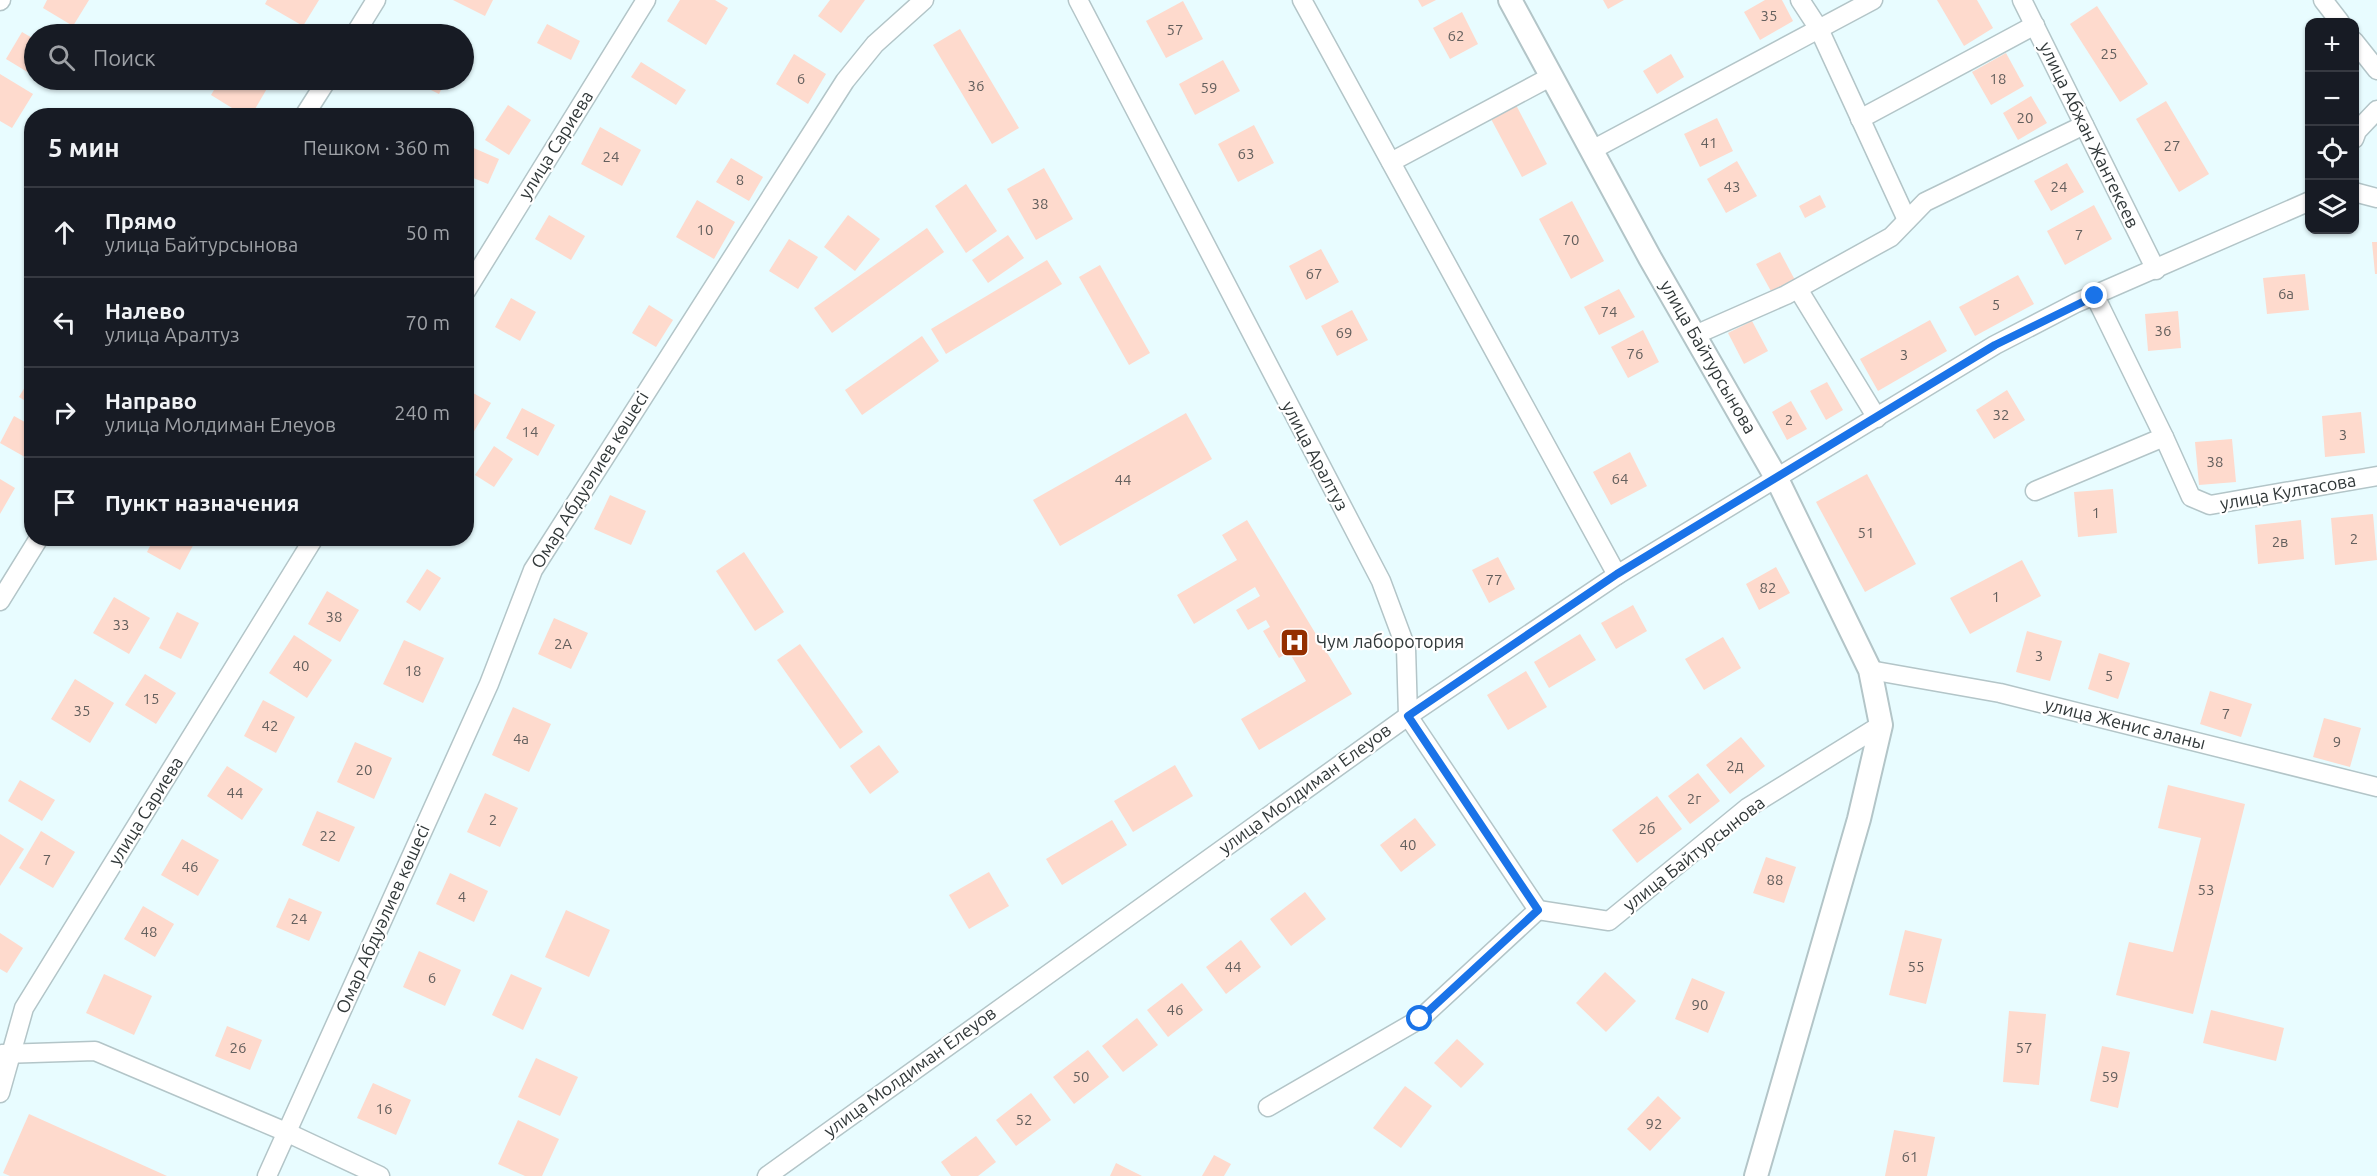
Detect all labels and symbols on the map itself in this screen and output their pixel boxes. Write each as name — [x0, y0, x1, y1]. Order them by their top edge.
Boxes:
house number: 35 — [1761, 7, 1777, 24]
house number: 57 — [1167, 21, 1183, 38]
house number: 62 — [1448, 27, 1464, 44]
street label: улица Абжан Жантекеев — [2036, 38, 2144, 231]
house number: 25 — [2101, 45, 2117, 62]
house number: 6 — [797, 70, 805, 87]
house number: 18 — [1990, 70, 2006, 87]
house number: 36 — [968, 77, 984, 94]
house number: 59 — [1201, 79, 1217, 96]
street label: улица Сариева — [514, 87, 596, 202]
house number: 20 — [2017, 109, 2033, 126]
house number: 41 — [1701, 134, 1717, 151]
house number: 27 — [2164, 137, 2180, 154]
house number: 63 — [1238, 145, 1254, 162]
house number: 24 — [603, 148, 619, 165]
house number: 8 — [736, 171, 744, 188]
house number: 43 — [1724, 178, 1740, 195]
house number: 24 — [2051, 178, 2067, 195]
house number: 38 — [1032, 195, 1048, 212]
house number: 10 — [697, 221, 713, 238]
house number: 7 — [2075, 226, 2083, 243]
house number: 70 — [1563, 231, 1579, 248]
house number: 67 — [1306, 265, 1322, 282]
street label: улица Байтурсынова — [1657, 276, 1761, 437]
route end — [2081, 282, 2107, 308]
house number: 6а — [2278, 285, 2294, 302]
house number: 5 — [1992, 296, 2000, 313]
house number: 74 — [1601, 303, 1617, 320]
house number: 36 — [2155, 322, 2171, 339]
house number: 69 — [1336, 324, 1352, 341]
house number: 76 — [1627, 345, 1643, 362]
house number: 3 — [1900, 346, 1908, 363]
street label: Омар Абдуәлиев көшесі — [526, 387, 652, 572]
street label: улица Аралтуз — [1279, 397, 1353, 514]
house number: 32 — [1993, 406, 2009, 423]
house number: 2 — [1785, 411, 1793, 428]
house number: 14 — [522, 423, 538, 440]
house number: 3 — [2339, 426, 2347, 443]
house number: 38 — [2207, 453, 2223, 470]
street label: улица Култасова — [2218, 469, 2357, 513]
house number: 64 — [1612, 470, 1628, 487]
house number: 44 — [1115, 471, 1131, 488]
house number: 1 — [2092, 504, 2100, 521]
house number: 51 — [1858, 524, 1874, 541]
house number: 2 — [2350, 530, 2358, 547]
house number: 2в — [2272, 533, 2288, 550]
house number: 77 — [1486, 571, 1502, 588]
house number: 82 — [1760, 579, 1776, 596]
house number: 1 — [1992, 588, 2000, 605]
house number: 38 — [326, 608, 342, 625]
house number: 33 — [113, 616, 129, 633]
hospital icon: Чум лаборотория — [1279, 626, 1311, 658]
place label: Чум лаборотория — [1316, 631, 1464, 651]
house number: 2А — [554, 635, 572, 652]
house number: 3 — [2035, 647, 2043, 664]
house number: 40 — [293, 657, 309, 674]
house number: 18 — [405, 662, 421, 679]
house number: 5 — [2105, 667, 2113, 684]
house number: 15 — [143, 690, 159, 707]
street label: улица Женис аланы — [2043, 693, 2208, 753]
house number: 35 — [74, 702, 90, 719]
house number: 7 — [2222, 705, 2230, 722]
house number: 42 — [262, 717, 278, 734]
street label: улица Молдиман Елеуов — [1214, 719, 1394, 857]
house number: 4а — [513, 730, 529, 747]
house number: 9 — [2333, 733, 2341, 750]
street label: улица Сариева — [104, 753, 186, 868]
house number: 2д — [1726, 757, 1744, 774]
house number: 20 — [356, 761, 372, 778]
house number: 44 — [227, 784, 243, 801]
house number: 2г — [1687, 790, 1701, 807]
street label: улица Байтурсынова — [1619, 792, 1768, 915]
house number: 2 — [489, 811, 497, 828]
house number: 2б — [1638, 820, 1656, 837]
street label: Омар Абдуәлиев көшесі — [331, 821, 433, 1016]
house number: 22 — [320, 827, 336, 844]
house number: 40 — [1400, 836, 1416, 853]
house number: 7 — [43, 851, 51, 868]
house number: 46 — [182, 858, 198, 875]
house number: 88 — [1767, 871, 1783, 888]
house number: 53 — [2198, 881, 2214, 898]
house number: 4 — [458, 888, 466, 905]
house number: 24 — [291, 910, 307, 927]
house number: 48 — [141, 923, 157, 940]
house number: 44 — [1225, 958, 1241, 975]
house number: 55 — [1908, 958, 1924, 975]
house number: 6 — [428, 969, 436, 986]
house number: 90 — [1692, 996, 1708, 1013]
house number: 46 — [1167, 1001, 1183, 1018]
street label: улица Молдиман Елеуов — [819, 1002, 999, 1140]
route start — [1406, 1005, 1432, 1031]
house number: 26 — [230, 1039, 246, 1056]
house number: 57 — [2016, 1039, 2032, 1056]
house number: 50 — [1073, 1068, 1089, 1085]
house number: 59 — [2102, 1068, 2118, 1085]
house number: 16 — [376, 1100, 392, 1117]
house number: 52 — [1016, 1111, 1032, 1128]
house number: 92 — [1646, 1115, 1662, 1132]
house number: 61 — [1902, 1148, 1918, 1165]

